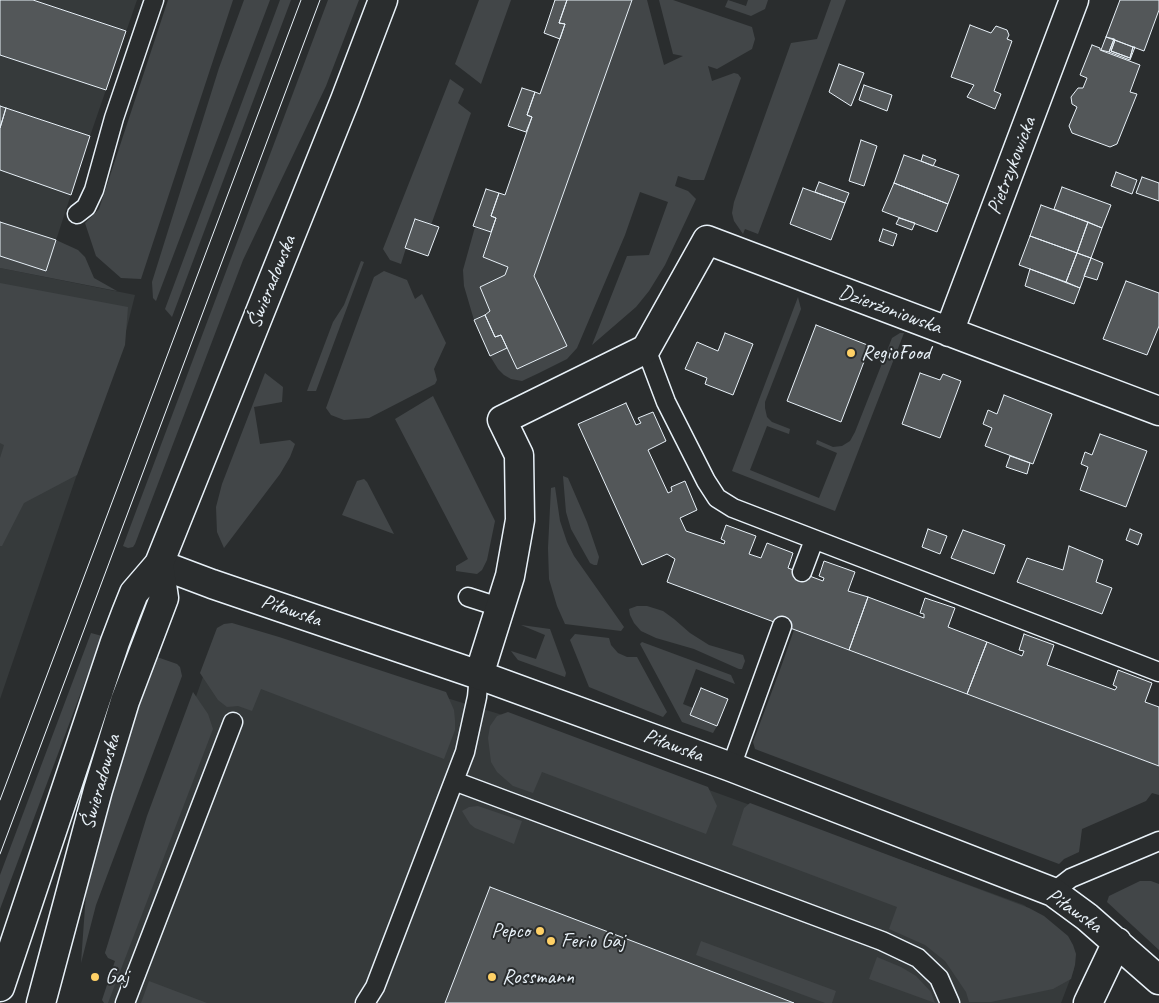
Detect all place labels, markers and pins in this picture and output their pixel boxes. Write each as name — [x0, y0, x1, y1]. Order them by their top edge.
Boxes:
place label: RegioFood — [861, 340, 930, 366]
marker: RegioFood — [845, 347, 857, 359]
place label: Pepco — [491, 918, 530, 944]
marker: Pepco — [534, 925, 546, 937]
place label: Ferio Gaj — [561, 928, 625, 954]
marker: Ferio Gaj — [545, 935, 557, 947]
place label: Gaj — [105, 964, 129, 990]
place label: Rossmann — [502, 964, 574, 990]
marker: Gaj — [89, 971, 101, 983]
marker: Rossmann — [486, 971, 498, 983]

